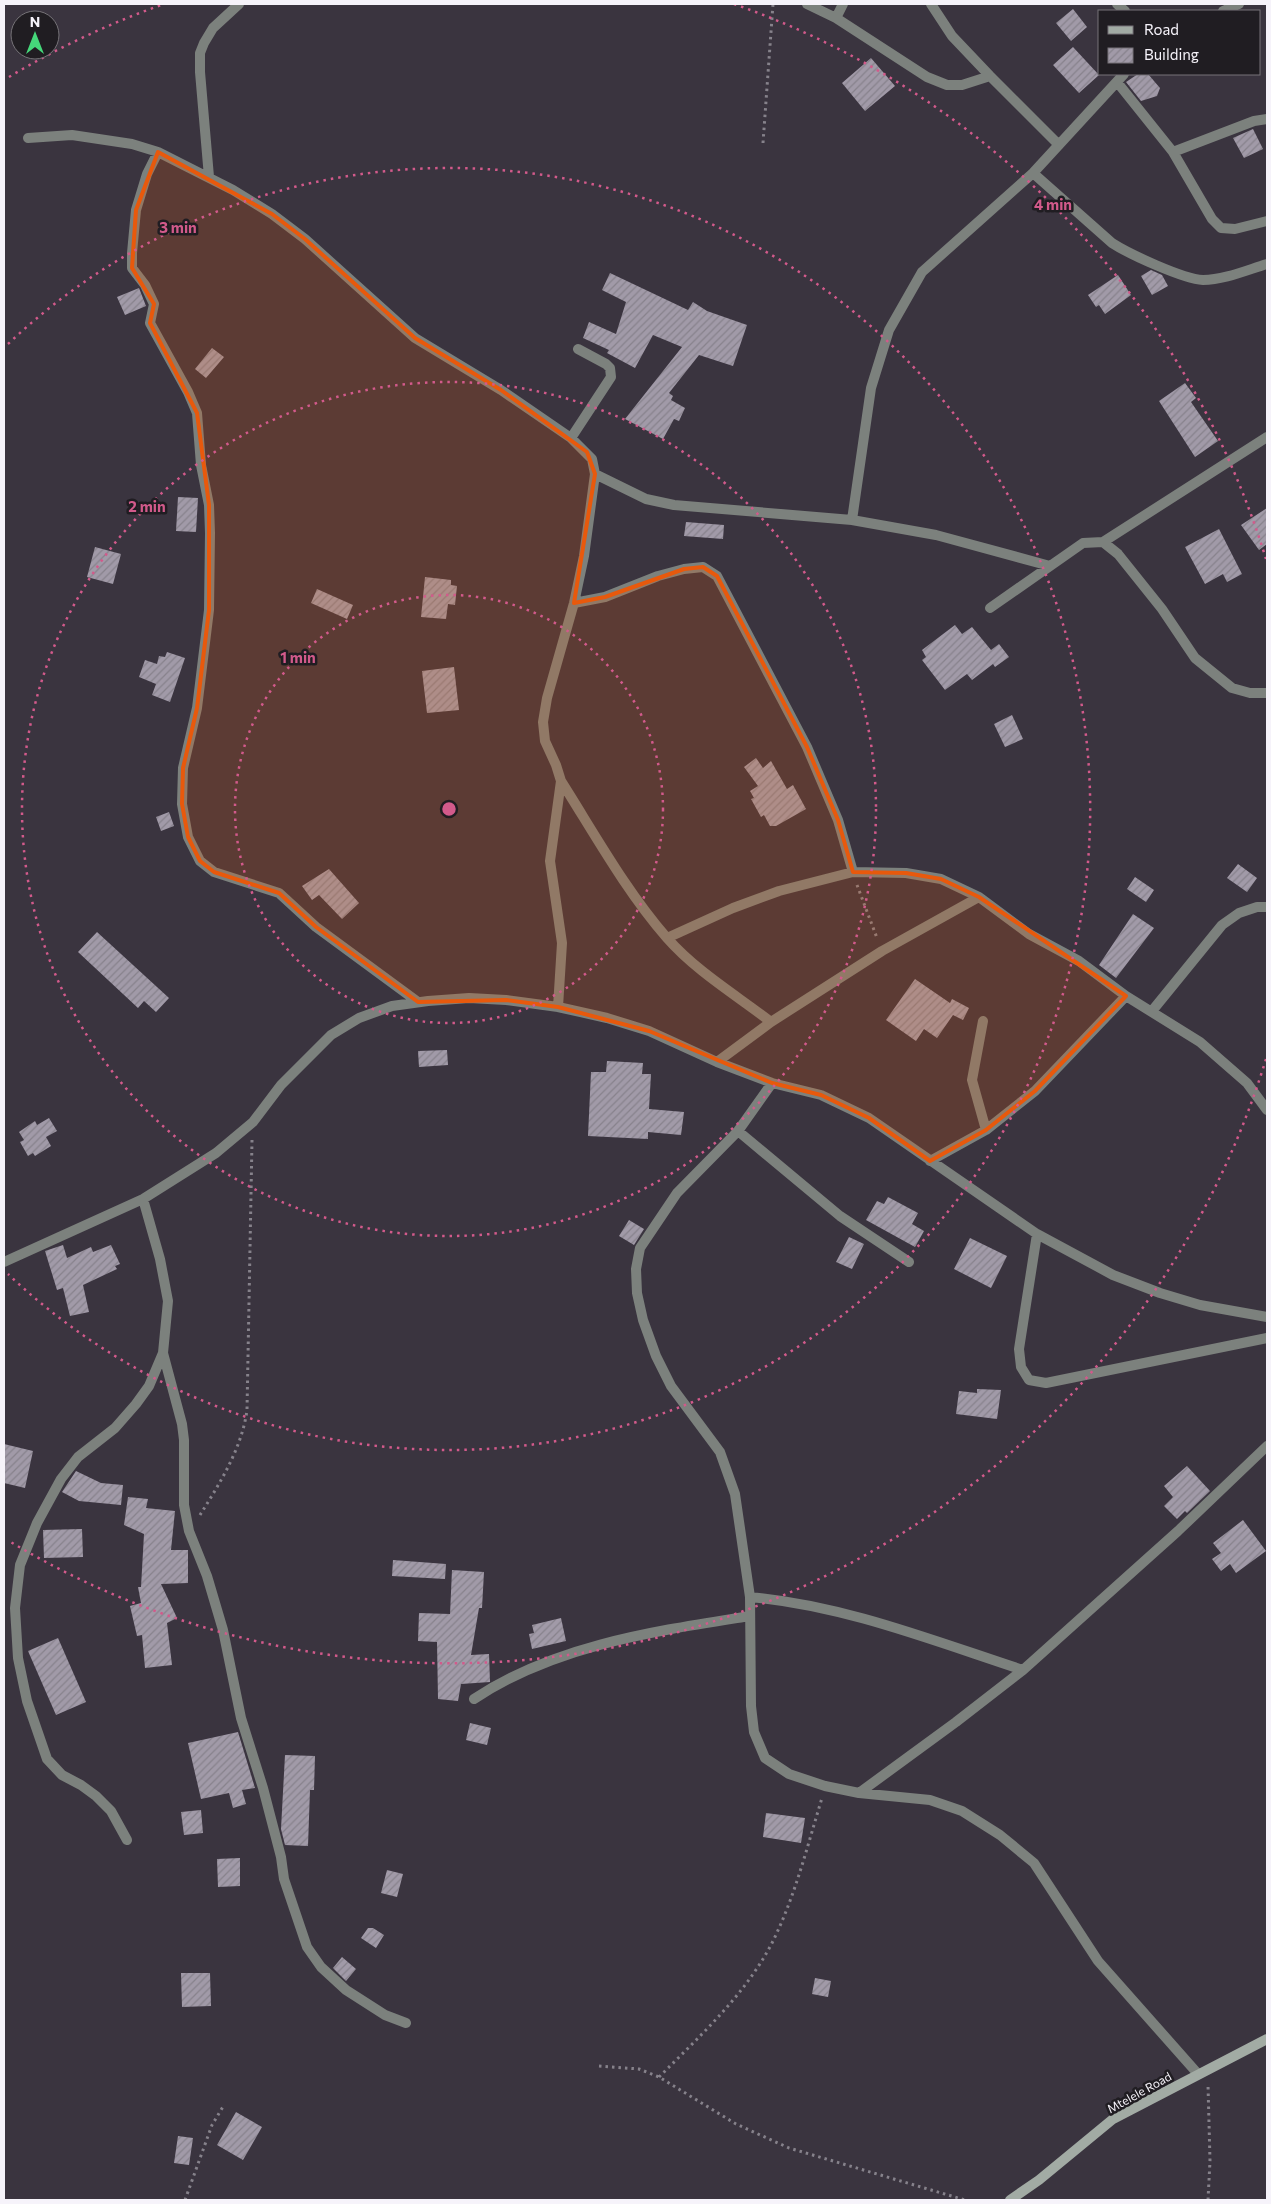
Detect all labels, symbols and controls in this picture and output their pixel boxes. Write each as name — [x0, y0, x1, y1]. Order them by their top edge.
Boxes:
north arrow — [10, 10, 60, 60]
legend — [1098, 10, 1261, 75]
text: N — [30, 13, 40, 30]
text: Road — [1144, 20, 1179, 38]
text: Building — [1144, 45, 1199, 63]
text: 4 min — [1034, 195, 1072, 213]
text: 3 min — [159, 218, 197, 236]
text: 2 min — [128, 497, 166, 515]
text: 1 min — [280, 648, 316, 666]
centre of rings — [440, 800, 458, 818]
street label: Mtelele Road — [1104, 2069, 1174, 2115]

